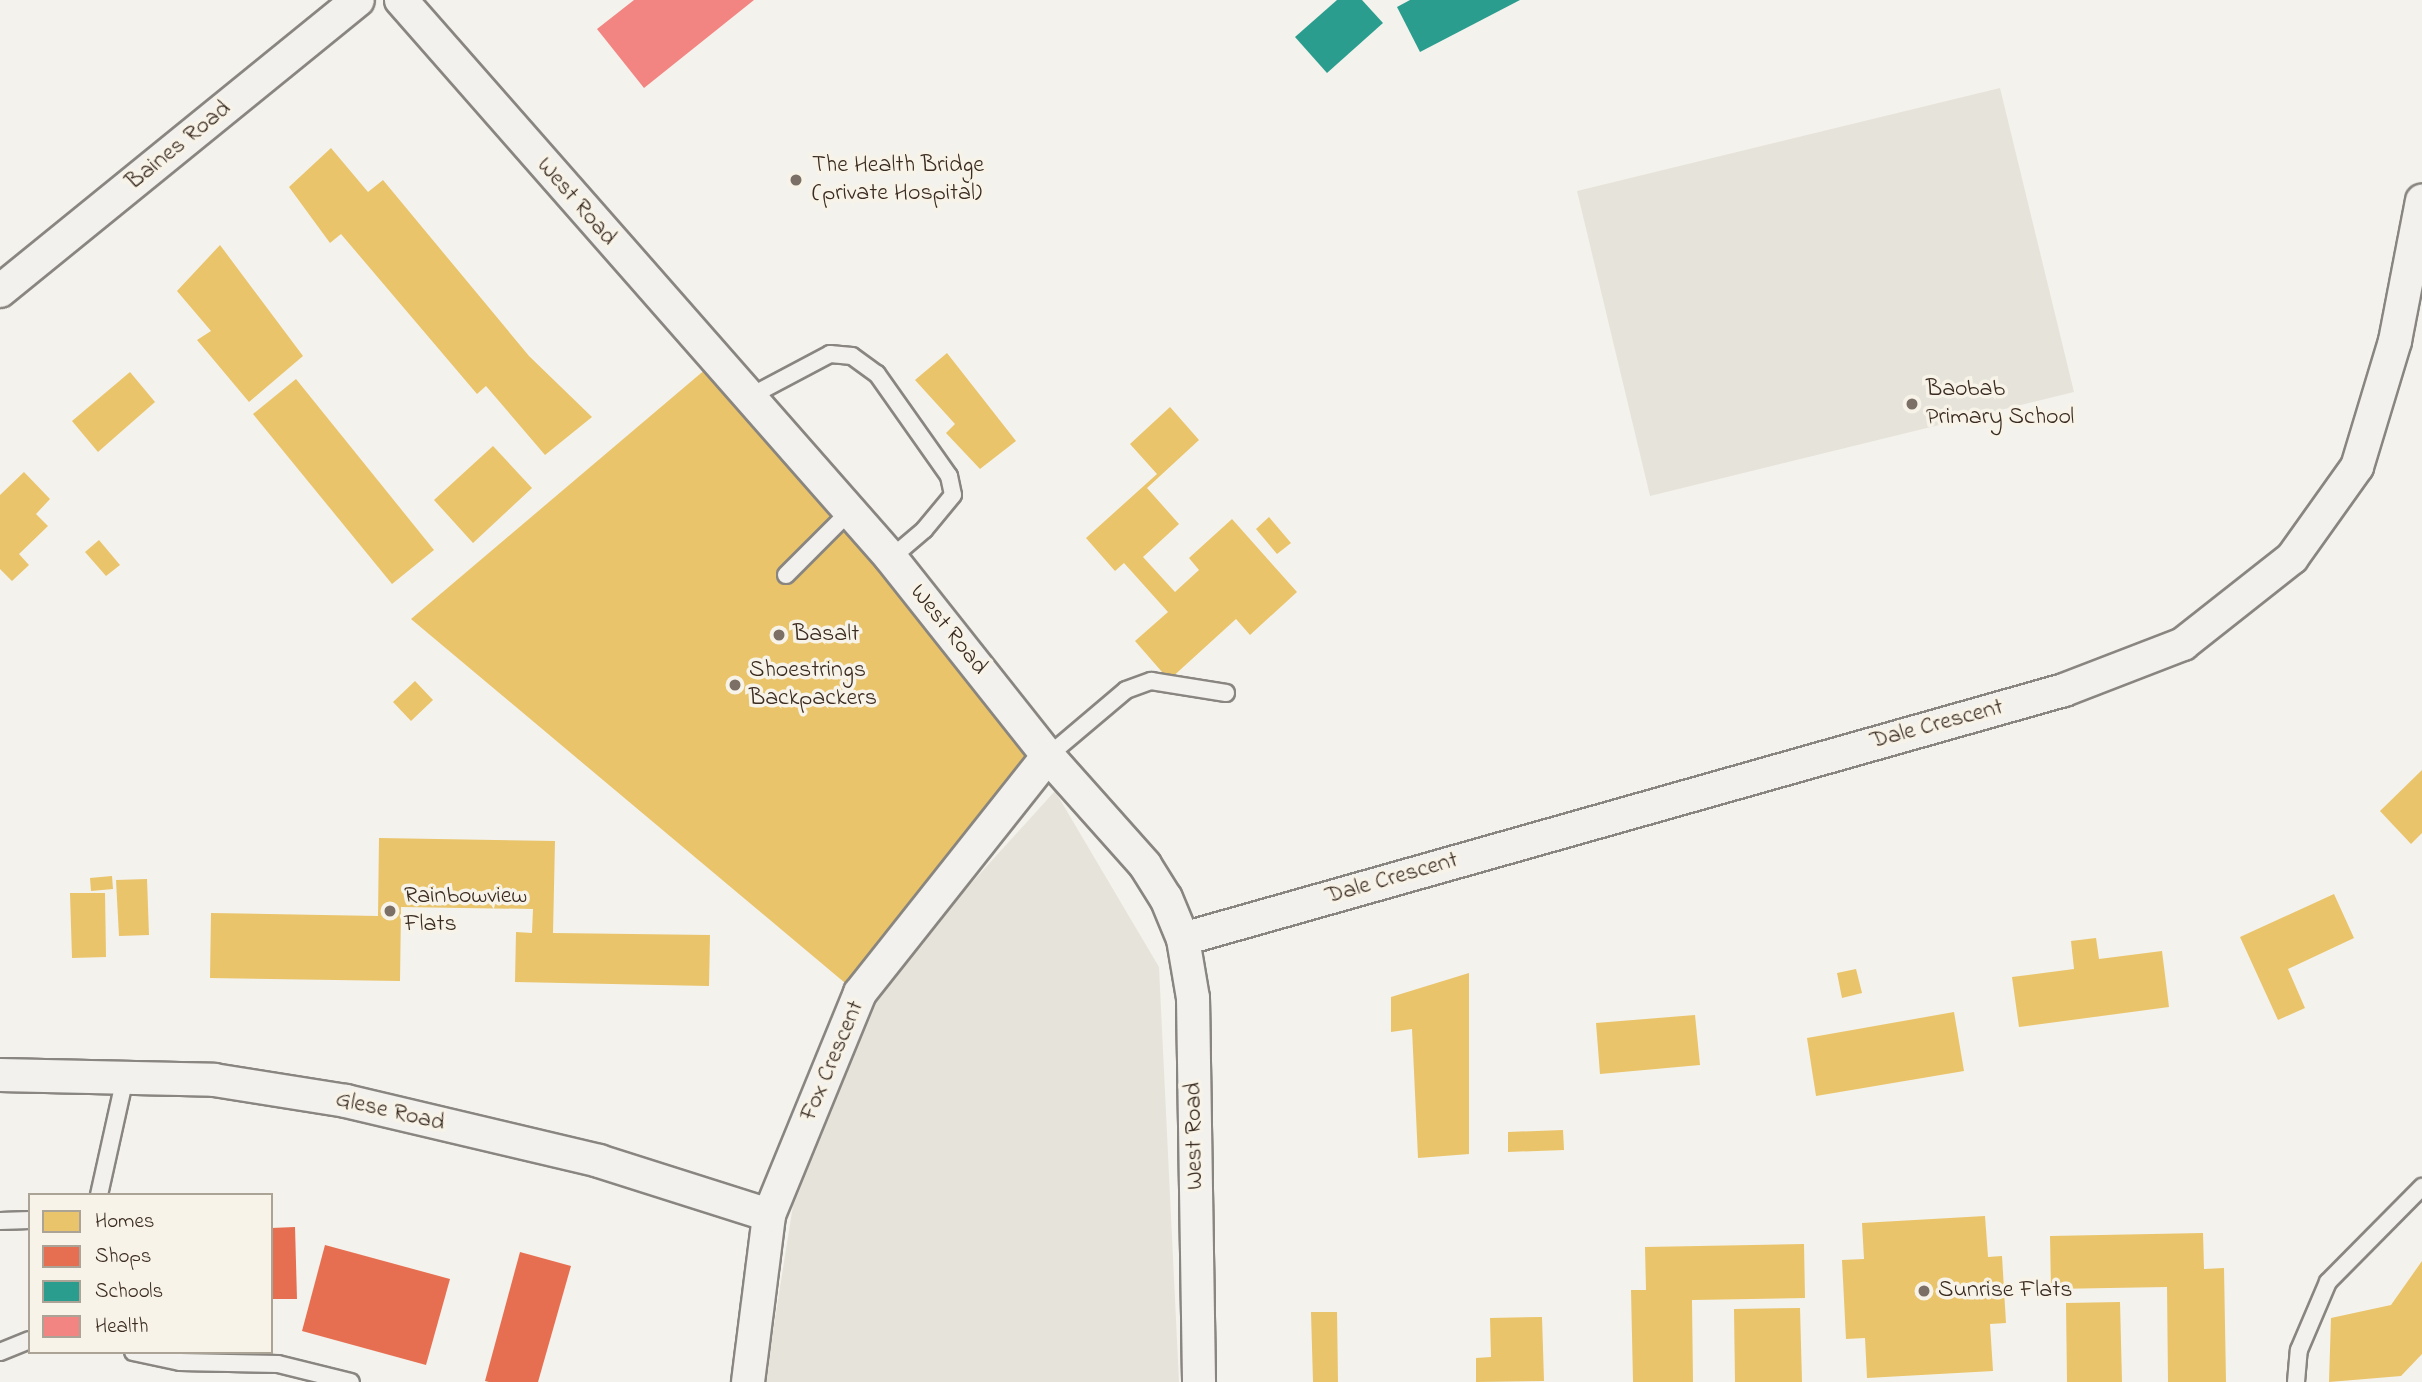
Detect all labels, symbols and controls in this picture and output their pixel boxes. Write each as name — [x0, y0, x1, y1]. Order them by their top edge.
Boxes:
street label: Baines Road — [121, 95, 237, 197]
street label: West Road — [530, 152, 622, 252]
place label: The Health Bridge (private Hospital) — [812, 152, 984, 208]
marker: The Health Bridge (private Hospital) — [786, 170, 806, 190]
place label: Baobab Primary School — [1926, 376, 2074, 432]
marker: Baobab Primary School — [1904, 396, 1920, 412]
street label: West Road — [903, 579, 993, 681]
place label: Basalt — [793, 621, 859, 649]
marker: Basalt — [771, 627, 787, 643]
place label: Shoestrings Backpackers — [749, 657, 877, 713]
marker: Shoestrings Backpackers — [727, 677, 743, 693]
street label: Dale Crescent — [1867, 693, 2007, 757]
street label: Dale Crescent — [1323, 846, 1461, 912]
place label: Rainbowview Flats — [404, 883, 527, 939]
marker: Rainbowview Flats — [382, 903, 398, 919]
street label: Fox Crescent — [795, 997, 871, 1125]
street label: West Road — [1180, 1082, 1210, 1190]
street label: Glese Road — [333, 1085, 447, 1139]
legend — [28, 1193, 273, 1354]
text: Homes — [95, 1207, 155, 1237]
text: Shops — [95, 1242, 152, 1272]
text: Schools — [95, 1277, 163, 1307]
place label: Sunrise Flats — [1938, 1277, 2072, 1305]
marker: Sunrise Flats — [1916, 1283, 1932, 1299]
text: Health — [95, 1312, 149, 1342]

